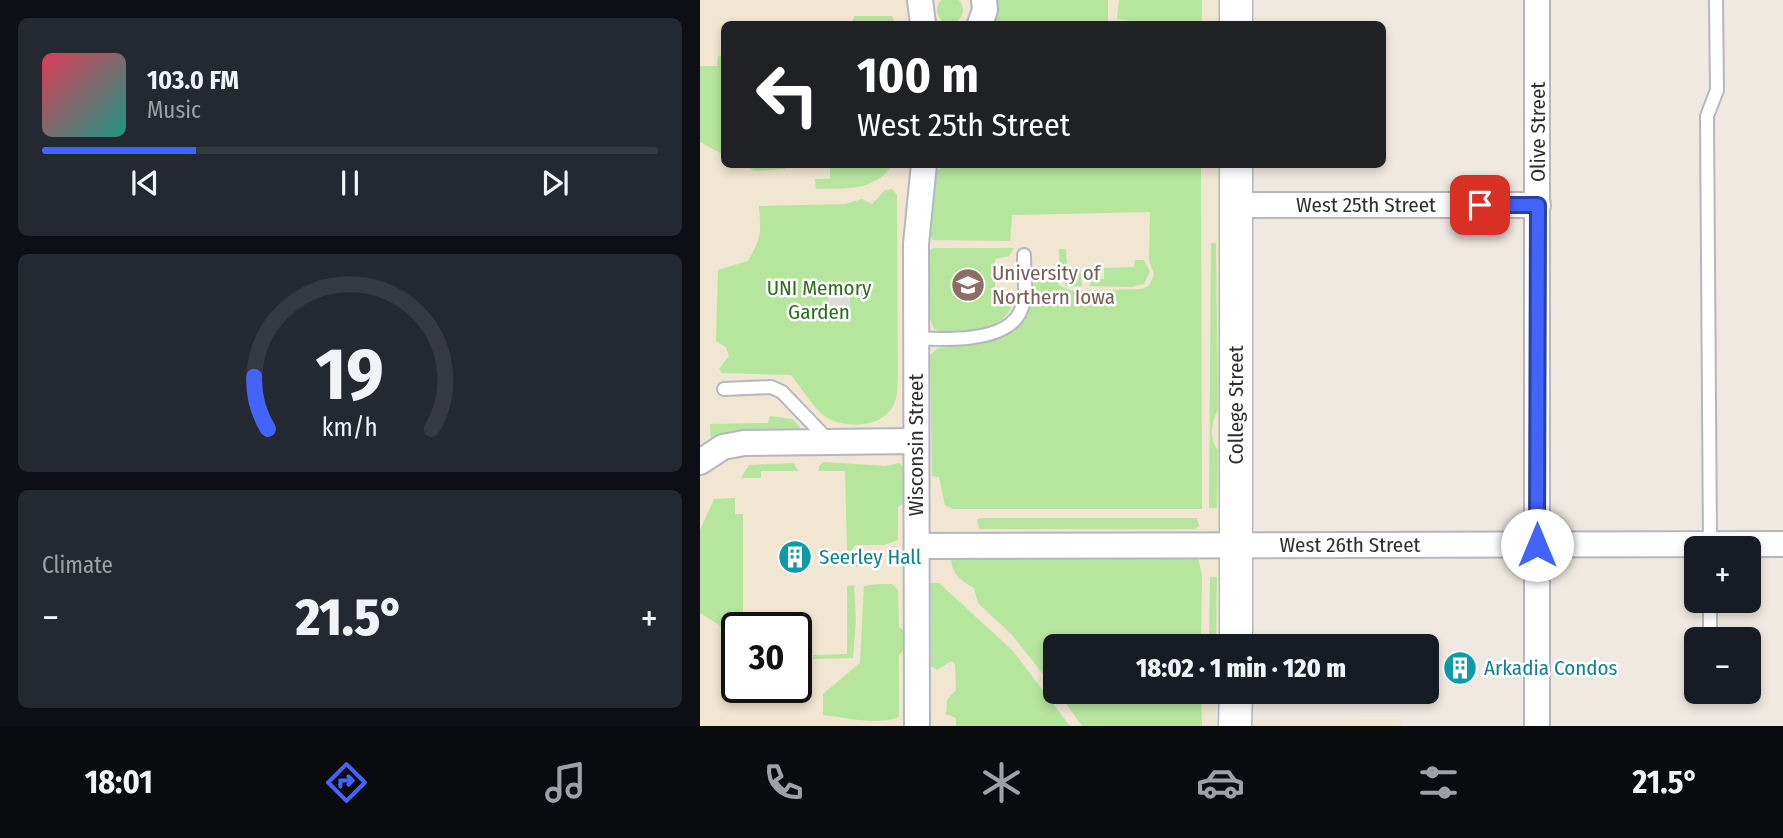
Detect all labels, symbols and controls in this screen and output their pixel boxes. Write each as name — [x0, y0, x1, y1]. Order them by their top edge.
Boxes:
text: 100 m — [857, 46, 979, 105]
icon: left — [742, 49, 833, 140]
text: 103.0 FM — [147, 65, 239, 96]
street label: Olive Street — [1525, 82, 1551, 182]
text: Music — [147, 96, 201, 124]
text: West 25th Street — [857, 106, 1070, 144]
icon: previous — [126, 164, 164, 202]
icon: pause — [331, 164, 369, 202]
icon: next — [536, 164, 574, 202]
pin — [1450, 175, 1510, 235]
icon: arrive — [1461, 186, 1499, 224]
street label: West 25th Street — [1296, 192, 1436, 218]
place label: University of Northern Iowa — [992, 260, 1115, 310]
school or university icon: University of Northern Iowa — [949, 266, 987, 304]
park label: UNI Memory Garden — [767, 275, 872, 325]
text: 19 — [316, 331, 384, 418]
street label: College Street — [1223, 345, 1249, 465]
street label: Wisconsin Street — [903, 374, 929, 516]
text: km/h — [322, 413, 378, 443]
position arrow — [1500, 508, 1574, 582]
street label: West 26th Street — [1280, 532, 1421, 558]
map controls — [1684, 536, 1761, 704]
button: + — [1684, 536, 1761, 613]
building icon: Seerley Hall — [776, 538, 814, 576]
place label: Seerley Hall — [819, 544, 922, 570]
text: Climate — [42, 551, 113, 579]
text: 21.5° — [296, 586, 404, 649]
text: − — [42, 595, 59, 641]
text: + — [641, 595, 658, 641]
speed limit sign: 30 — [721, 612, 812, 703]
button: − — [1684, 627, 1761, 704]
building icon: Arkadia Condos — [1441, 649, 1479, 687]
text: 18:02 · 1 min · 120 m — [1136, 653, 1346, 684]
place label: Arkadia Condos — [1484, 655, 1618, 681]
icon: directions — [322, 758, 371, 807]
icon: music — [541, 758, 590, 807]
icon: phone — [759, 758, 808, 807]
icon: climate — [977, 758, 1026, 807]
icon: car — [1196, 758, 1245, 807]
icon: filters — [1414, 758, 1463, 807]
text: 18:01 — [85, 763, 153, 801]
text: 21.5° — [1632, 763, 1698, 801]

